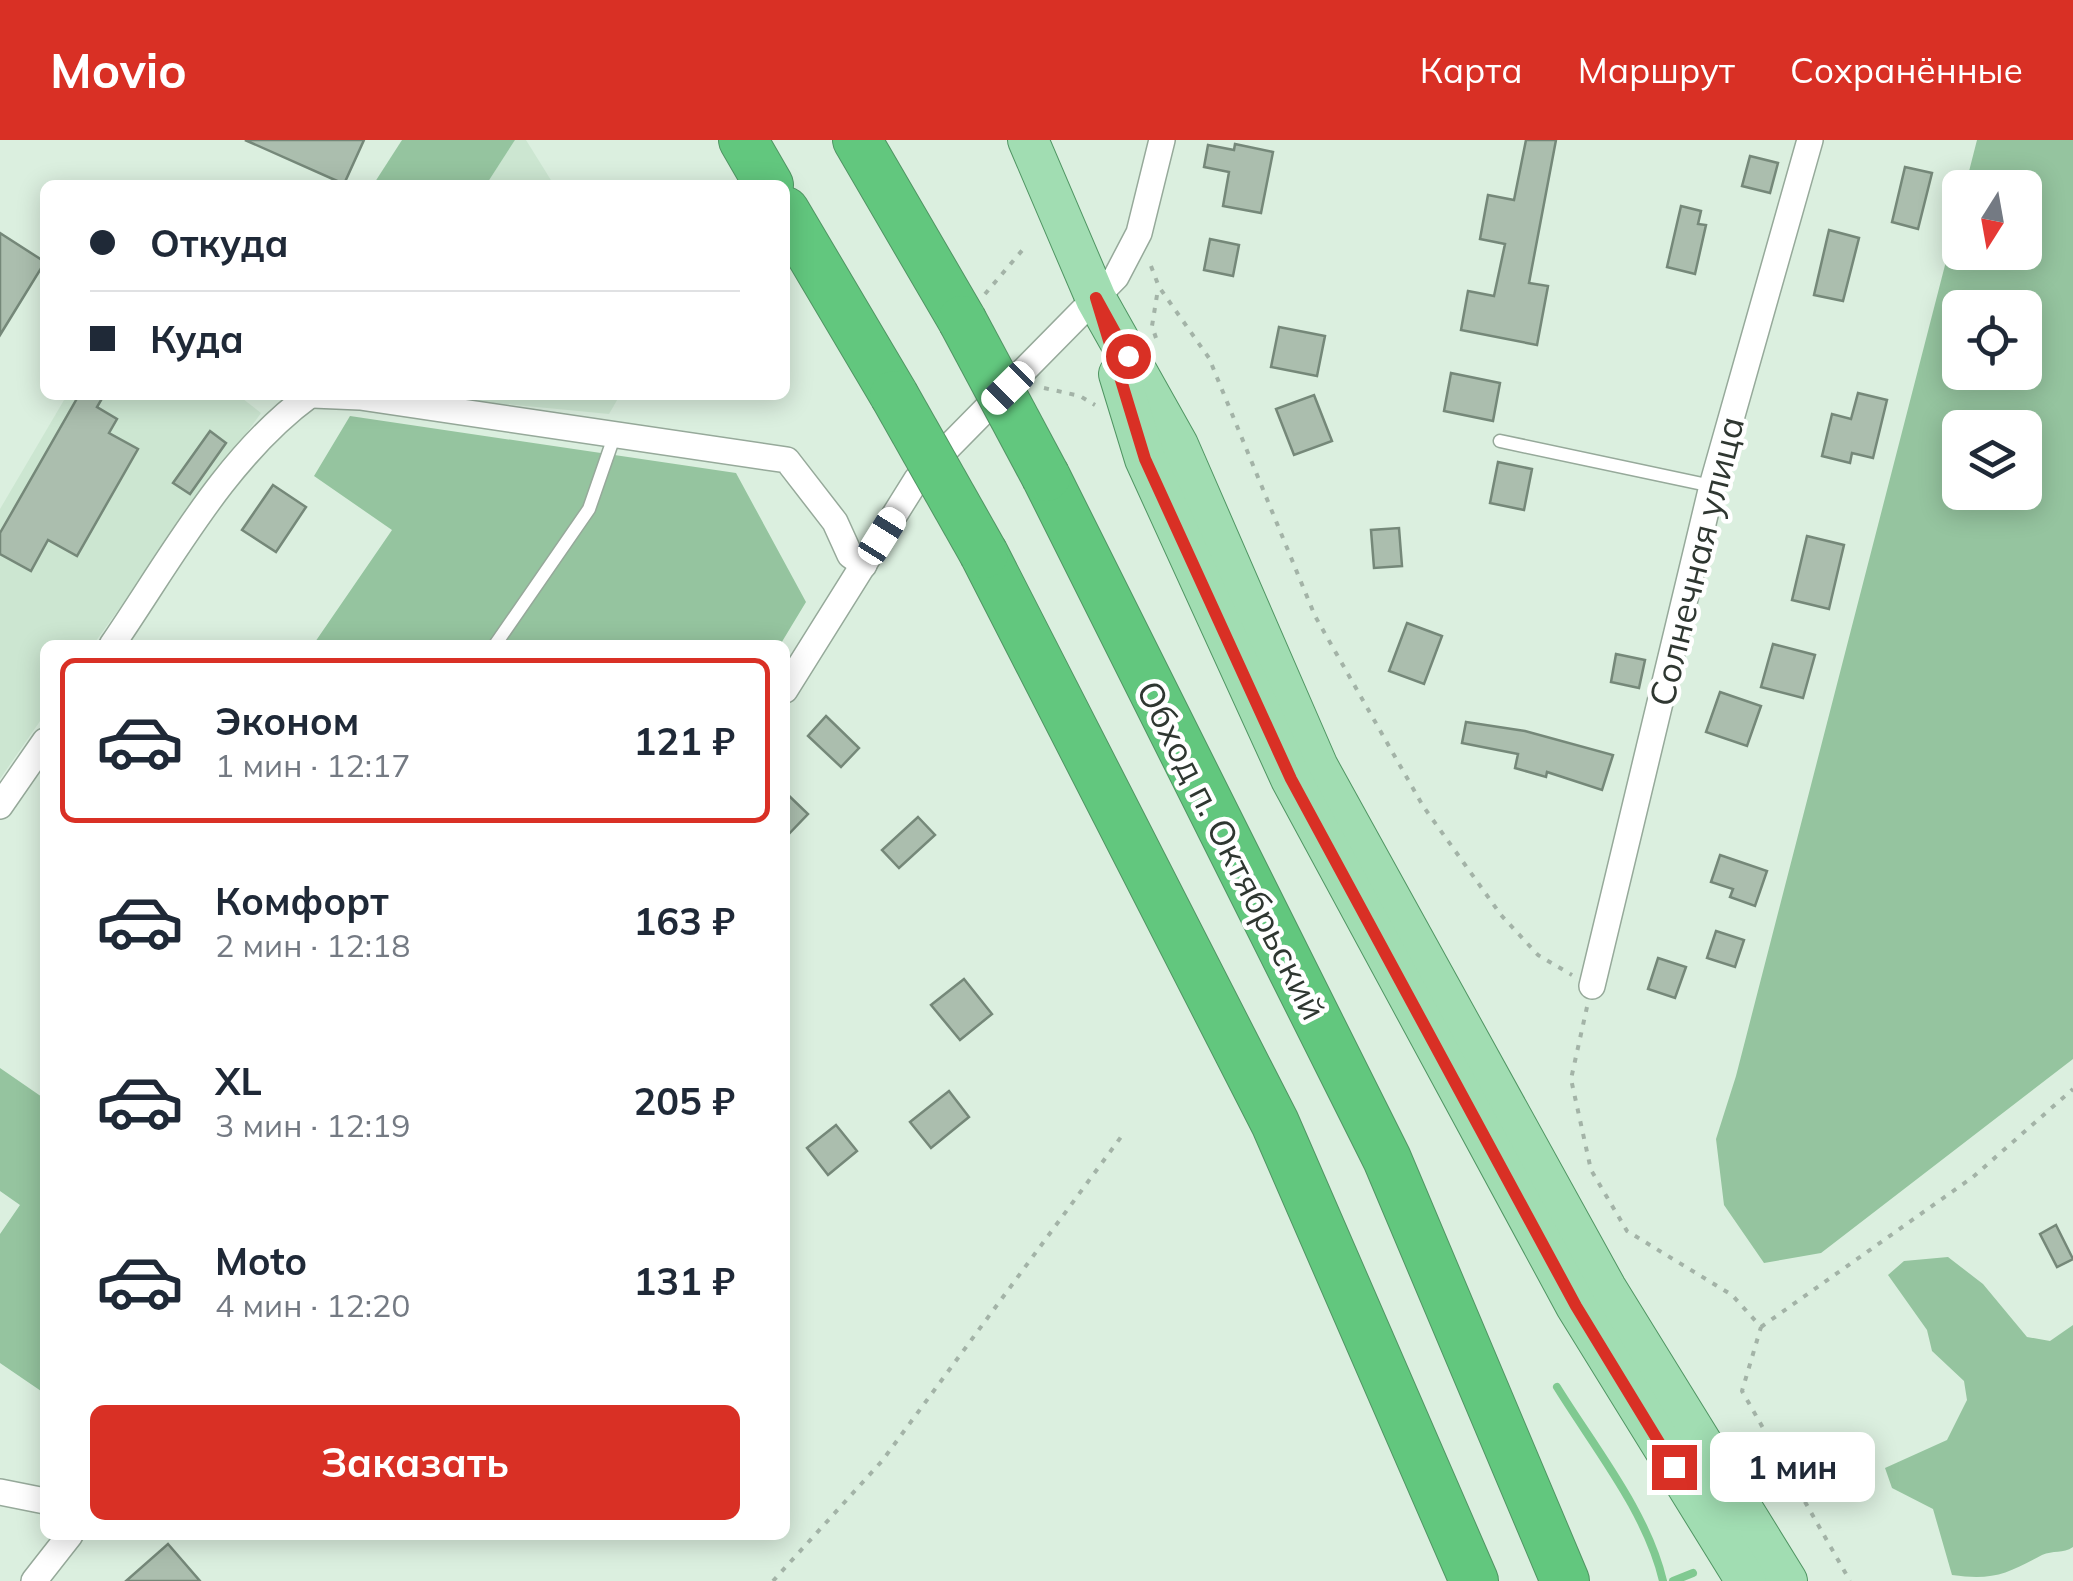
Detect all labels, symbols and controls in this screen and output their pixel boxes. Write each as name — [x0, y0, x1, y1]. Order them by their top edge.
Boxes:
text: Movio — [50, 40, 187, 100]
text: Карта — [1420, 48, 1523, 92]
text: Маршрут — [1578, 48, 1735, 92]
text: Сохранённые — [1790, 48, 2023, 92]
north arrow — [1942, 170, 2042, 270]
map controls — [1942, 170, 2042, 510]
text: Откуда — [150, 219, 289, 267]
button: locate — [1942, 290, 2042, 390]
text: Куда — [150, 315, 244, 363]
route start — [1106, 334, 1151, 379]
car — [976, 356, 1040, 420]
button: layers — [1942, 410, 2042, 510]
street label: Солнечная улица — [1639, 412, 1753, 710]
car — [853, 503, 911, 569]
street label: Обход п. Октябрьский — [1127, 673, 1337, 1027]
icon: car — [95, 696, 185, 786]
text: Эконом — [215, 697, 359, 745]
text: 121 ₽ — [633, 717, 735, 765]
text: 1 мин · 12:17 — [215, 745, 410, 785]
icon: car — [95, 876, 185, 966]
text: Комфорт — [215, 877, 389, 925]
text: 163 ₽ — [633, 897, 735, 945]
text: 2 мин · 12:18 — [215, 925, 410, 965]
icon: car — [95, 1056, 185, 1146]
text: XL — [215, 1057, 262, 1105]
text: 205 ₽ — [633, 1077, 735, 1125]
text: 3 мин · 12:19 — [215, 1105, 410, 1145]
icon: car — [95, 1236, 185, 1326]
text: Moto — [215, 1237, 307, 1285]
text: 131 ₽ — [633, 1257, 735, 1305]
text: 4 мин · 12:20 — [215, 1285, 410, 1325]
button: Заказать — [90, 1405, 740, 1520]
callout: 1 мин — [1709, 1432, 1874, 1502]
route end — [1652, 1445, 1697, 1490]
text: 1 мин — [1748, 1447, 1837, 1487]

